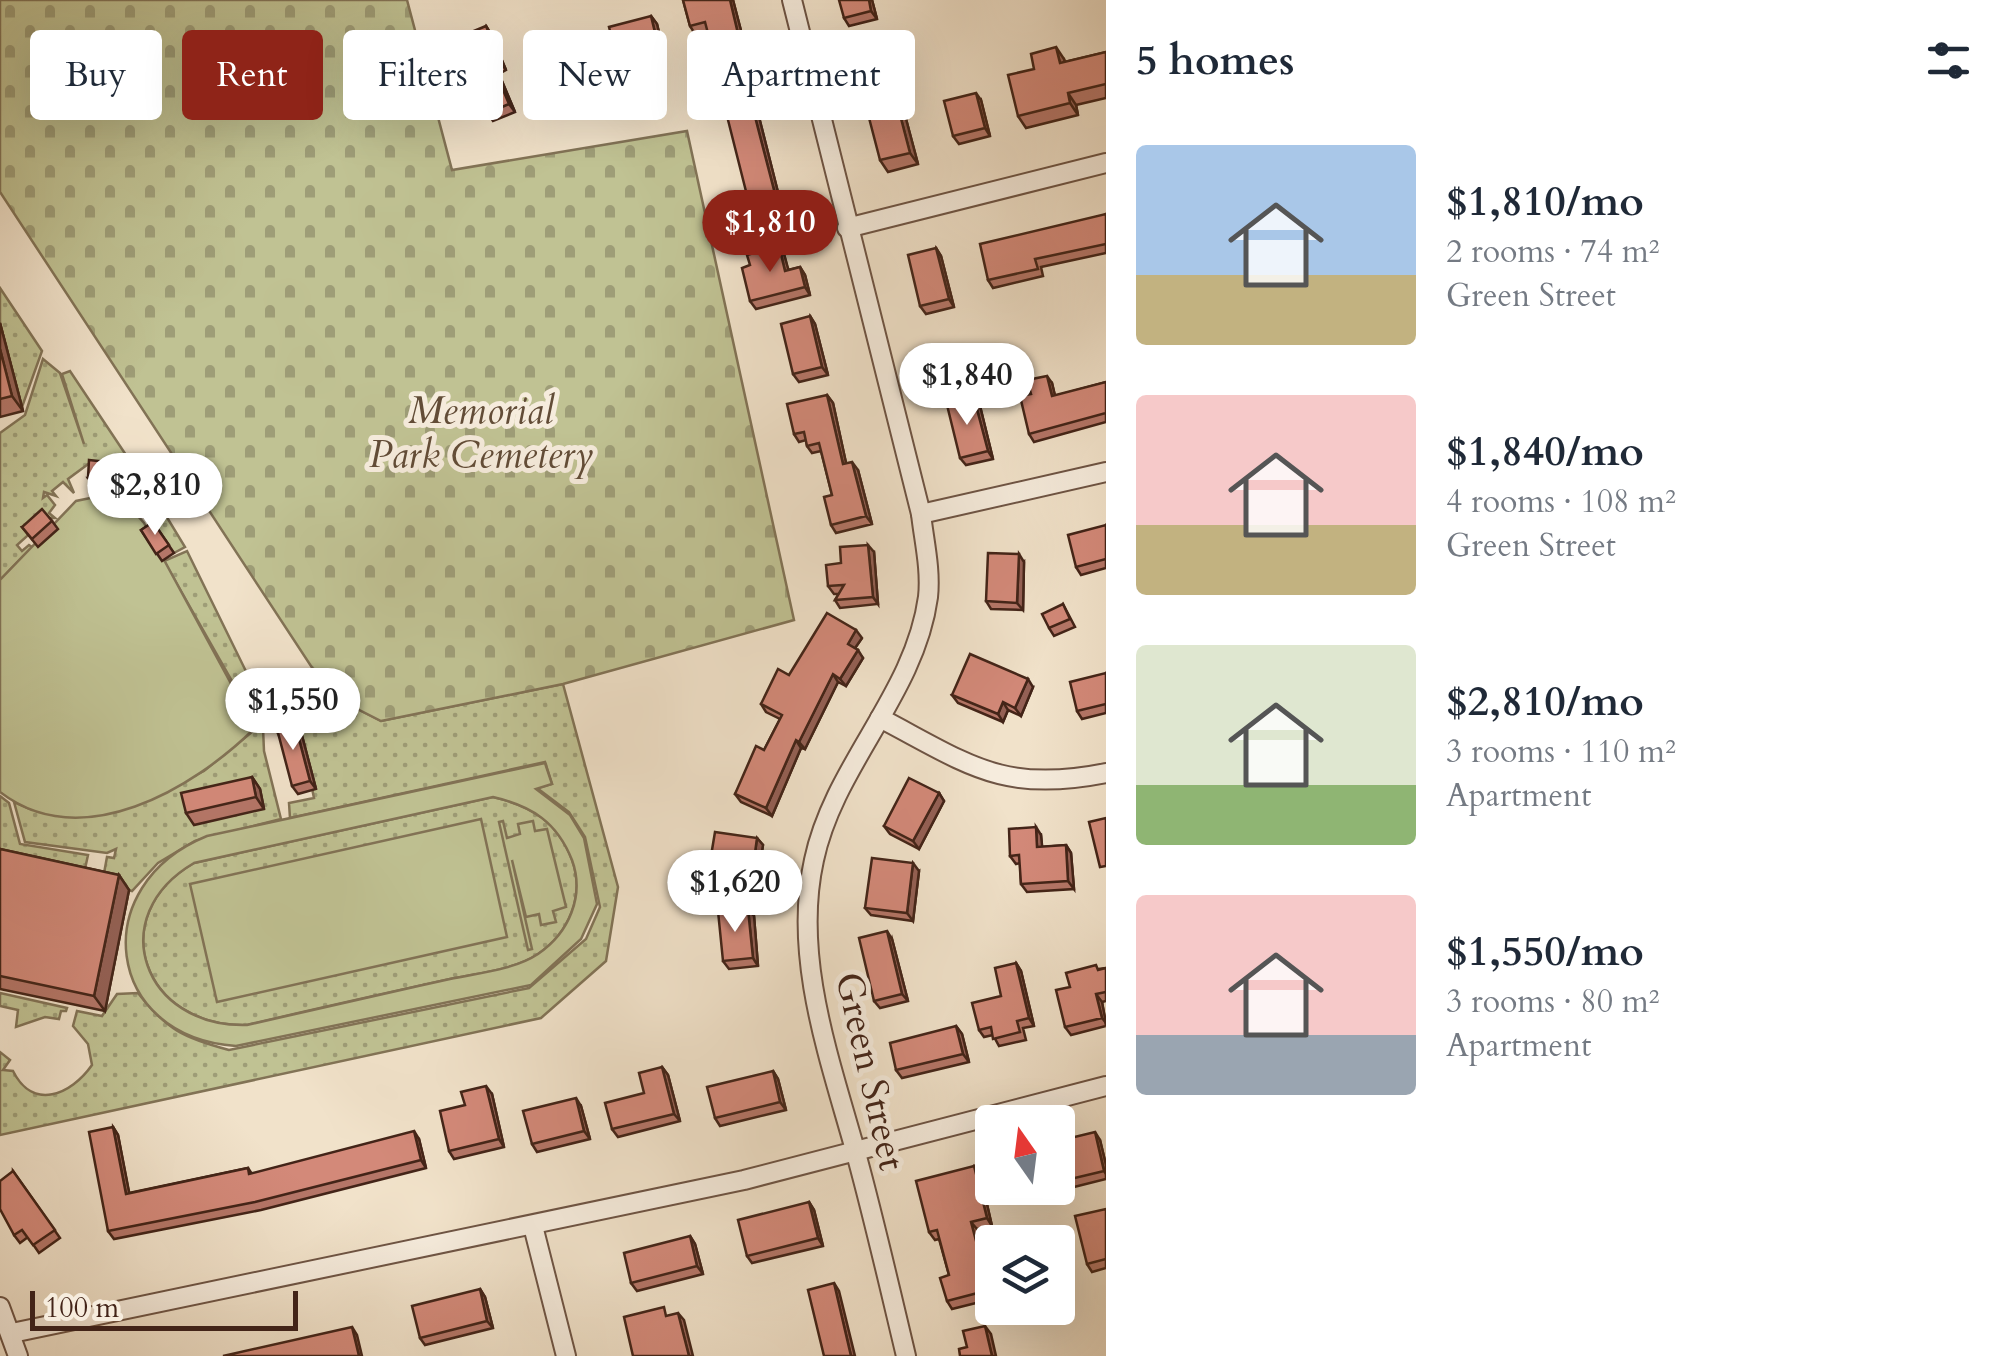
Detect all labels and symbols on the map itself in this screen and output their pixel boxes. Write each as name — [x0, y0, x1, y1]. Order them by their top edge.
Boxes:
pin: $1,810 — [689, 190, 851, 275]
pin: $1,840 — [886, 343, 1048, 428]
park label: Memorial Park Cemetery — [369, 385, 593, 481]
pin: $2,810 — [74, 453, 236, 538]
pin: $1,550 — [212, 668, 374, 753]
pin: $1,620 — [654, 850, 816, 935]
street label: Green Street — [822, 967, 918, 1175]
north arrow — [975, 1105, 1075, 1205]
scale bar — [30, 1286, 298, 1330]

